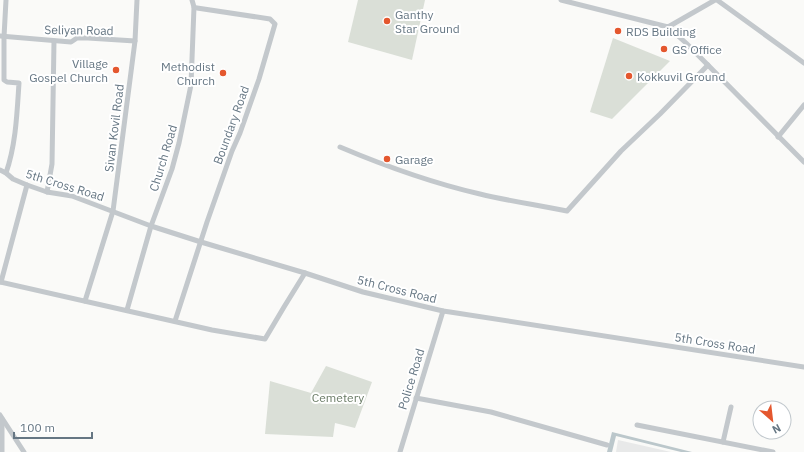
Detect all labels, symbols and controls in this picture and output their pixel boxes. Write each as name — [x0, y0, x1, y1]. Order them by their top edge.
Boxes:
place label: Ganthy Star Ground — [395, 7, 460, 36]
marker: Ganthy Star Ground — [382, 16, 392, 26]
street label: Seliyan Road — [44, 22, 114, 38]
place label: RDS Building — [626, 24, 696, 39]
marker: RDS Building — [613, 26, 623, 36]
place label: GS Office — [672, 42, 722, 57]
marker: GS Office — [659, 44, 669, 54]
place label: Village Gospel Church — [29, 56, 108, 85]
place label: Methodist Church — [161, 59, 215, 88]
marker: Village Gospel Church — [111, 65, 121, 75]
marker: Methodist Church — [218, 68, 228, 78]
place label: Kokkuvil Ground — [637, 69, 725, 84]
marker: Kokkuvil Ground — [624, 71, 634, 81]
street label: Sivan Kovil Road — [101, 83, 127, 173]
street label: Boundary Road — [210, 84, 252, 166]
street label: Church Road — [146, 123, 180, 193]
place label: Garage — [395, 152, 434, 167]
marker: Garage — [382, 154, 392, 164]
street label: 5th Cross Road — [24, 166, 106, 204]
street label: 5th Cross Road — [356, 272, 438, 306]
street label: 5th Cross Road — [674, 329, 756, 357]
street label: Police Road — [395, 347, 427, 411]
park label: Cemetery — [312, 390, 364, 405]
north arrow — [752, 400, 792, 440]
scale bar — [14, 414, 92, 440]
text: 100 m — [20, 420, 55, 435]
text: N — [770, 421, 783, 437]

